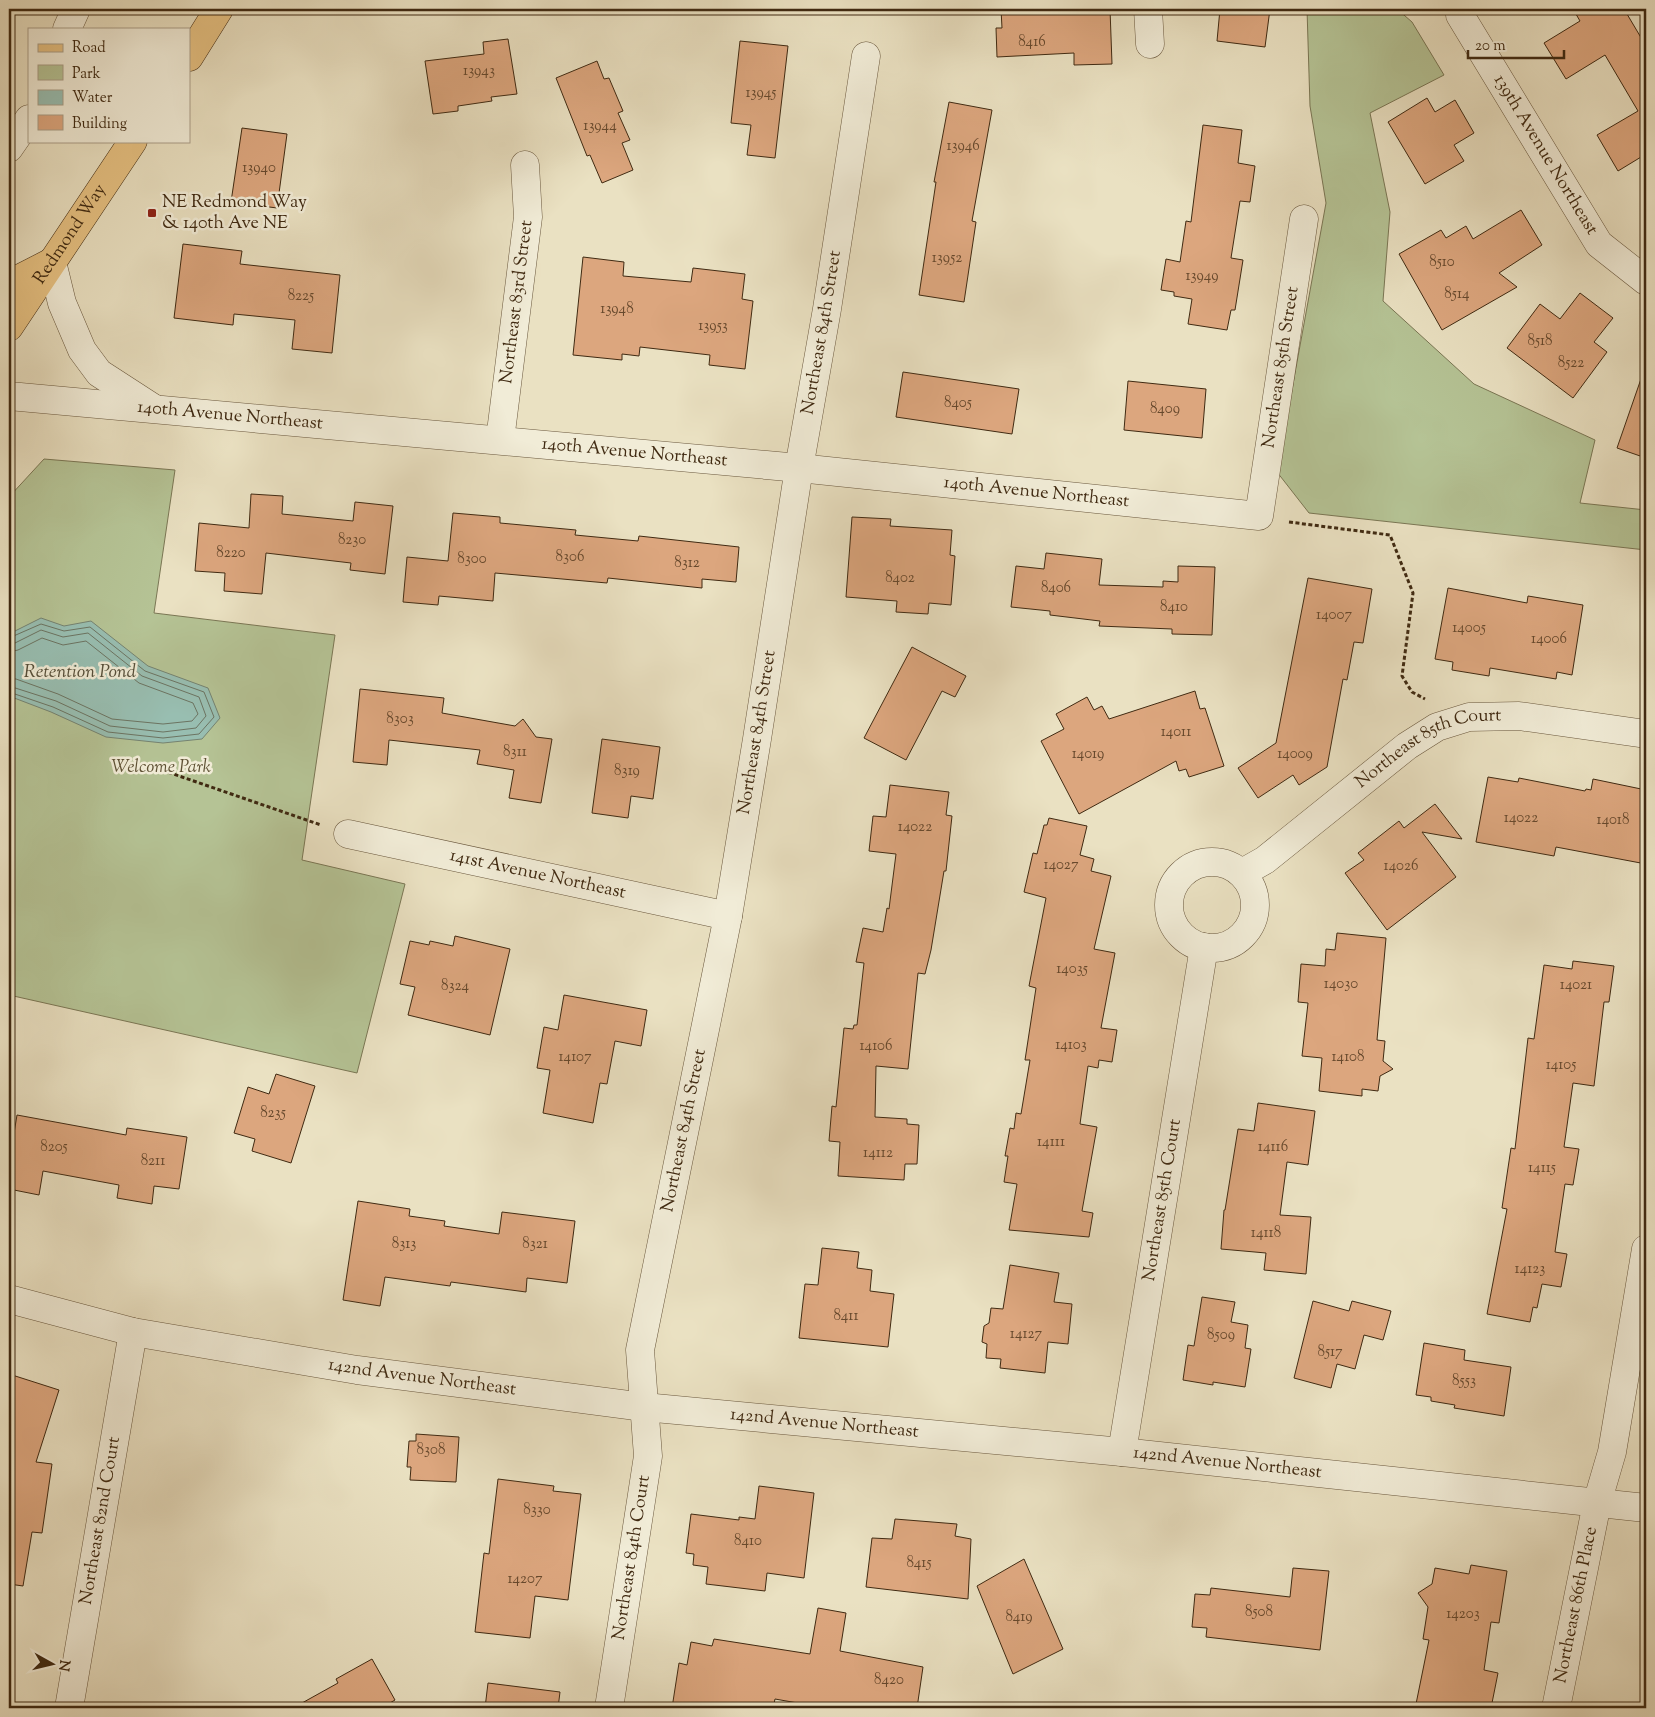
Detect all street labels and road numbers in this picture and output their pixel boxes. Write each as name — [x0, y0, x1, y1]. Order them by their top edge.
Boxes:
street label: 139th Avenue Northeast — [1486, 70, 1604, 240]
street label: Redmond Way — [28, 179, 114, 290]
street label: Northeast 83rd Street — [494, 219, 540, 385]
street label: Northeast 84th Street — [796, 249, 849, 417]
street label: Northeast 85th Street — [1256, 285, 1307, 450]
street label: 140th Avenue Northeast — [136, 395, 324, 438]
street label: 140th Avenue Northeast — [540, 432, 728, 474]
street label: 140th Avenue Northeast — [942, 470, 1130, 515]
street label: Northeast 84th Street — [732, 649, 784, 817]
street label: Northeast 85th Court — [1350, 703, 1502, 795]
street label: 141st Avenue Northeast — [447, 843, 628, 907]
street label: Northeast 84th Street — [655, 1047, 714, 1215]
street label: Northeast 85th Court — [1137, 1117, 1189, 1283]
street label: 142nd Avenue Northeast — [326, 1352, 518, 1403]
street label: 142nd Avenue Northeast — [729, 1402, 920, 1446]
street label: Northeast 82nd Court — [74, 1435, 128, 1607]
street label: 142nd Avenue Northeast — [1132, 1440, 1323, 1486]
street label: Northeast 84th Court — [607, 1474, 658, 1642]
street label: Northeast 86th Place — [1548, 1524, 1605, 1686]

